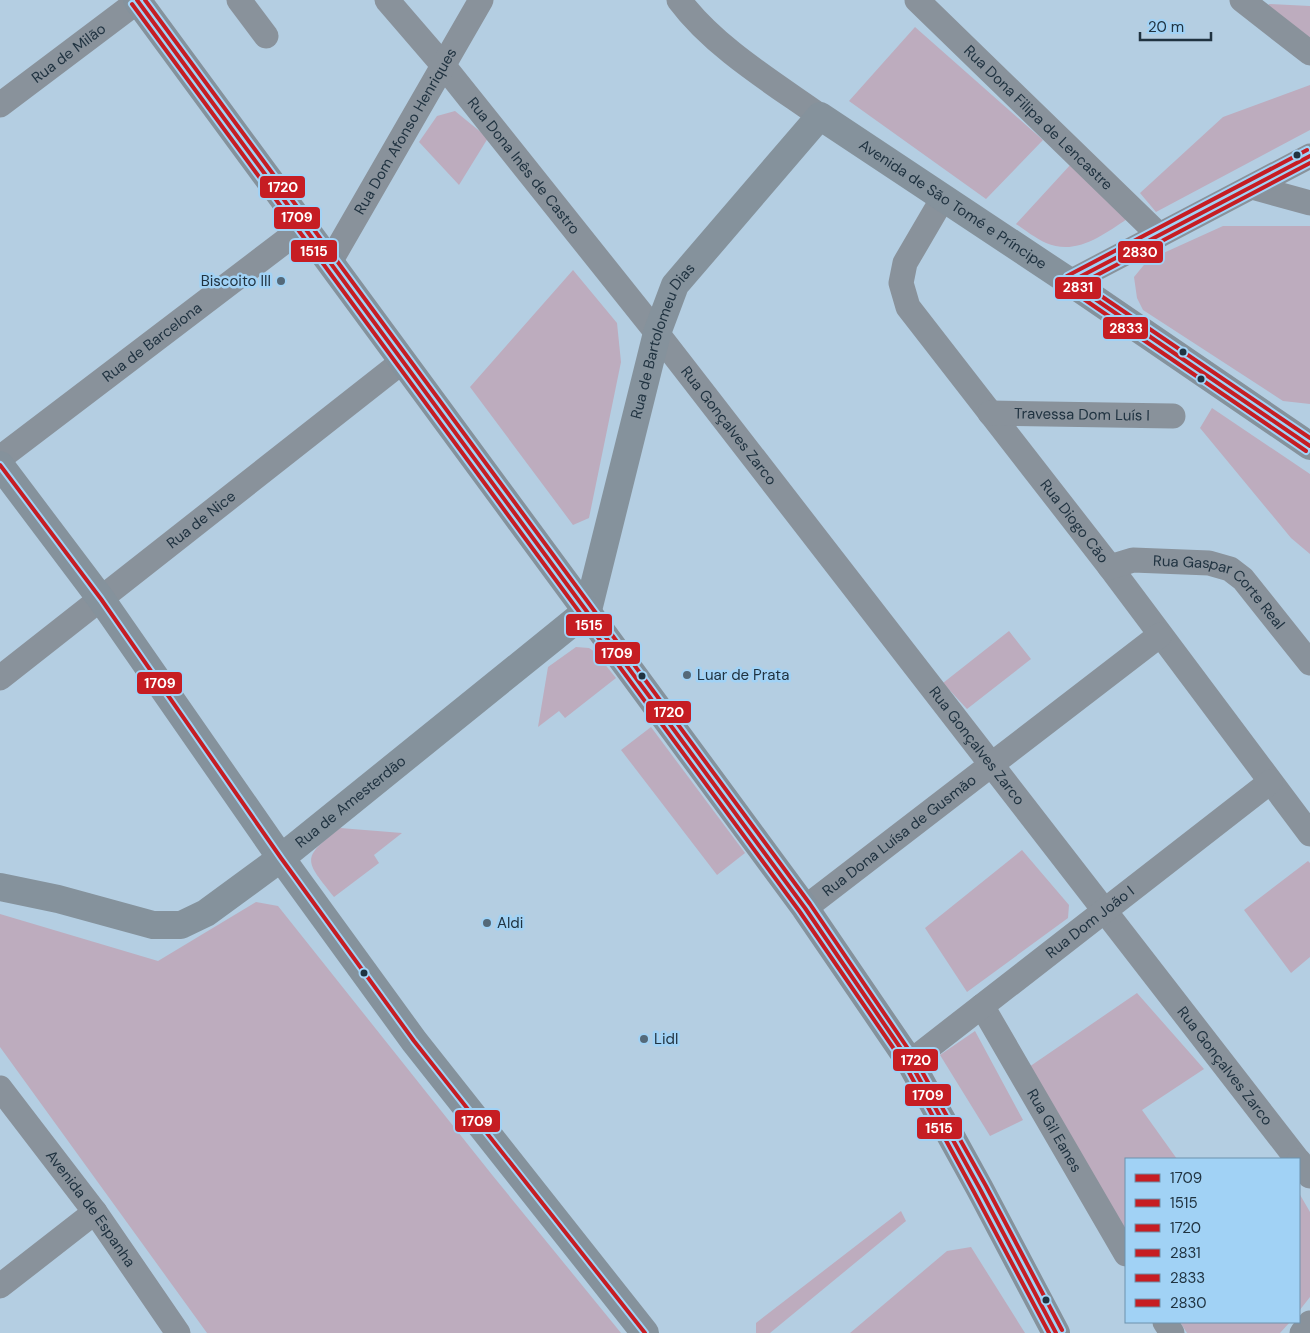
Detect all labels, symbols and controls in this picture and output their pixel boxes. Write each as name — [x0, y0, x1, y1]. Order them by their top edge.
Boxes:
scale bar — [1140, 10, 1211, 42]
text: 20 m — [1148, 17, 1184, 37]
street label: Rua de Milão — [27, 19, 110, 88]
street label: Rua Dona Filipa de Lencastre — [959, 41, 1117, 195]
street label: Rua Dom Afonso Henriques — [349, 44, 461, 218]
street label: Rua Dona Inês de Castro — [463, 93, 585, 239]
street label: Avenida de São Tomé e Príncipe — [855, 135, 1051, 274]
unlabelled marker — [1292, 150, 1302, 160]
line badge: 1720 — [259, 175, 306, 199]
text: 1720 — [268, 178, 298, 196]
line badge: 1709 — [273, 206, 321, 230]
text: 1709 — [281, 208, 313, 226]
line badge: 1515 — [290, 239, 338, 263]
line badge: 2830 — [1117, 240, 1164, 264]
text: 1515 — [300, 242, 328, 260]
text: 2830 — [1122, 243, 1158, 261]
street label: Rua de Bartolomeu Dias — [626, 259, 700, 421]
place label: Biscoito III — [201, 271, 271, 291]
marker: Biscoito III — [275, 275, 287, 287]
line badge: 2831 — [1054, 276, 1102, 300]
text: 2831 — [1063, 278, 1093, 296]
street label: Rua de Barcelona — [98, 298, 206, 387]
line badge: 2833 — [1102, 316, 1149, 340]
text: 2833 — [1109, 319, 1143, 337]
unlabelled marker — [1178, 347, 1188, 357]
street label: Rua Gonçalves Zarco — [676, 362, 781, 489]
unlabelled marker — [1196, 374, 1206, 384]
street label: Travessa Dom Luís I — [1014, 403, 1150, 426]
street label: Rua Diogo Cão — [1036, 475, 1113, 567]
street label: Rua de Nice — [163, 486, 240, 553]
street label: Rua Gaspar Corte Real — [1153, 551, 1289, 633]
line badge: 1515 — [565, 613, 613, 637]
text: 1515 — [575, 616, 603, 634]
line badge: 1709 — [594, 641, 641, 665]
text: 1709 — [601, 644, 633, 662]
place label: Luar de Prata — [697, 665, 789, 685]
marker: Luar de Prata — [681, 669, 693, 681]
line badge: 1709 — [136, 671, 183, 695]
unlabelled marker — [637, 671, 647, 681]
text: 1709 — [144, 674, 176, 692]
street label: Rua Gonçalves Zarco — [924, 682, 1029, 809]
line badge: 1720 — [645, 700, 692, 724]
text: 1720 — [654, 703, 684, 721]
street label: Rua de Amesterdão — [291, 751, 410, 852]
street label: Rua Dona Luísa de Gusmão — [818, 770, 981, 901]
street label: Rua Dom João I — [1041, 881, 1138, 963]
place label: Aldi — [497, 913, 523, 933]
marker: Aldi — [481, 917, 493, 929]
unlabelled marker — [359, 968, 369, 978]
street label: Rua Gonçalves Zarco — [1172, 1002, 1277, 1130]
place label: Lidl — [654, 1029, 678, 1049]
marker: Lidl — [638, 1033, 650, 1045]
line badge: 1720 — [892, 1048, 939, 1072]
text: 1720 — [901, 1051, 931, 1069]
line badge: 1709 — [904, 1083, 952, 1107]
street label: Rua Gil Eanes — [1022, 1085, 1086, 1176]
text: 1709 — [912, 1086, 944, 1104]
line badge: 1709 — [454, 1109, 501, 1133]
text: 1709 — [461, 1112, 493, 1130]
line badge: 1515 — [916, 1116, 963, 1140]
text: 1515 — [925, 1119, 953, 1137]
street label: Avenida de Espanha — [41, 1146, 140, 1271]
legend — [1125, 1158, 1300, 1323]
text: 1709 — [1170, 1168, 1202, 1188]
text: 1515 — [1170, 1193, 1198, 1213]
text: 1720 — [1170, 1218, 1201, 1238]
text: 2831 — [1170, 1243, 1201, 1263]
text: 2833 — [1170, 1268, 1205, 1288]
text: 2830 — [1170, 1293, 1207, 1313]
unlabelled marker — [1041, 1295, 1051, 1305]

